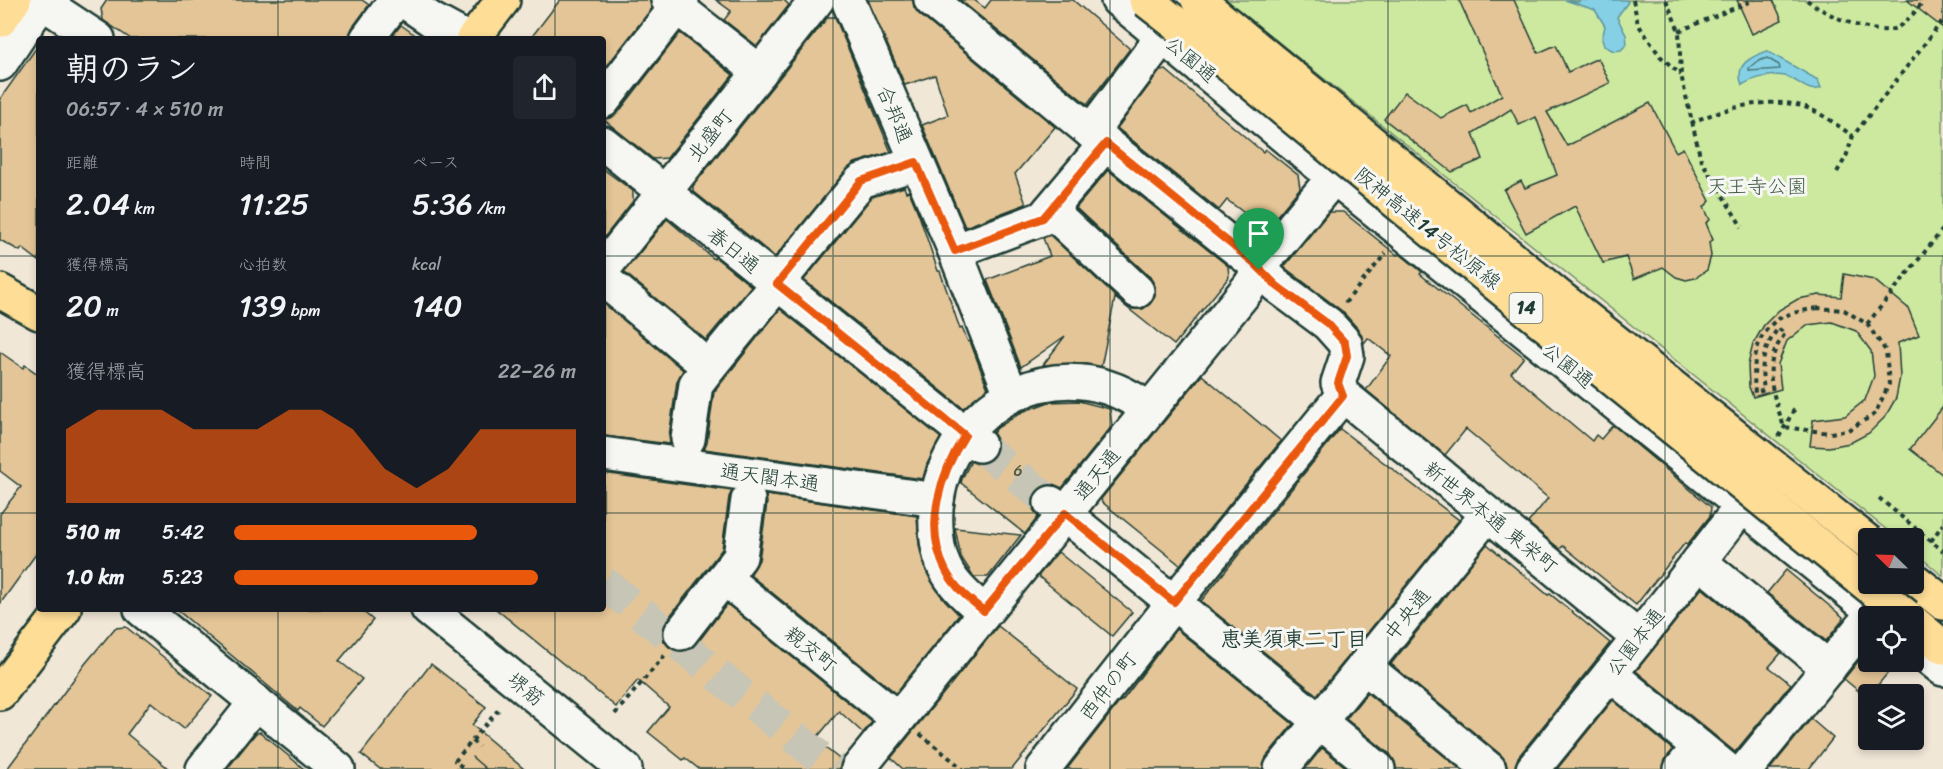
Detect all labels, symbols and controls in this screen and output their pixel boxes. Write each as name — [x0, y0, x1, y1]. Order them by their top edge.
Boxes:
street label: 公園通 — [1156, 27, 1225, 92]
text: 朝のラン — [66, 40, 198, 98]
button: share — [513, 56, 576, 119]
street label: 合邦通 — [867, 80, 922, 149]
text: 06:57 · 4 × 510 m — [66, 92, 223, 127]
street label: 北盛町 — [678, 101, 743, 170]
text: 距離 — [66, 148, 98, 177]
text: 時間 — [239, 148, 271, 177]
text: ペース — [412, 148, 459, 177]
street label: 阪神高速14号松原線 — [1346, 158, 1509, 299]
park label: 天王寺公園 — [1707, 169, 1807, 204]
text: 2.04 — [66, 177, 130, 231]
text: 11:25 — [239, 177, 309, 231]
text: 5:36 — [412, 177, 473, 231]
text: km — [130, 194, 155, 223]
text: /km — [473, 194, 506, 223]
pin — [1233, 208, 1284, 270]
icon: arrive — [1242, 217, 1275, 250]
street label: 春日通 — [699, 218, 768, 283]
text: 獲得標高 — [66, 250, 130, 279]
text: 心拍数 — [239, 250, 287, 279]
text: kcal — [412, 250, 441, 279]
text: 20 — [66, 279, 102, 333]
text: 139 — [239, 279, 287, 333]
text: 140 — [412, 279, 463, 333]
road number: 14 — [1510, 293, 1543, 323]
text: m — [102, 296, 119, 325]
text: bpm — [287, 296, 320, 325]
street label: 公園通 — [1533, 333, 1602, 398]
text: 獲得標高 — [66, 354, 146, 389]
text: 22–26 m — [498, 354, 576, 389]
street label: 通天通 — [1065, 440, 1130, 509]
street label: 新世界本通 東栄町 — [1415, 452, 1566, 583]
street label: 通天閣本通 — [718, 453, 822, 502]
house number: 6 — [1013, 456, 1023, 485]
text: 510 m — [66, 515, 120, 550]
text: 5:42 — [162, 515, 204, 550]
north arrow — [1858, 528, 1924, 594]
map controls — [1858, 528, 1924, 750]
text: 1.0 km — [66, 560, 124, 595]
text: 5:23 — [162, 560, 203, 595]
street label: 中央通 — [1375, 580, 1440, 649]
street label: 公園本通 — [1597, 600, 1674, 685]
button: locate — [1858, 606, 1924, 672]
street label: 親交町 — [776, 617, 845, 682]
district label: 恵美須東二丁目 — [1221, 620, 1368, 658]
street label: 西仲の町 — [1070, 644, 1147, 729]
street label: 堺筋 — [499, 663, 552, 716]
button: layers — [1858, 684, 1924, 750]

